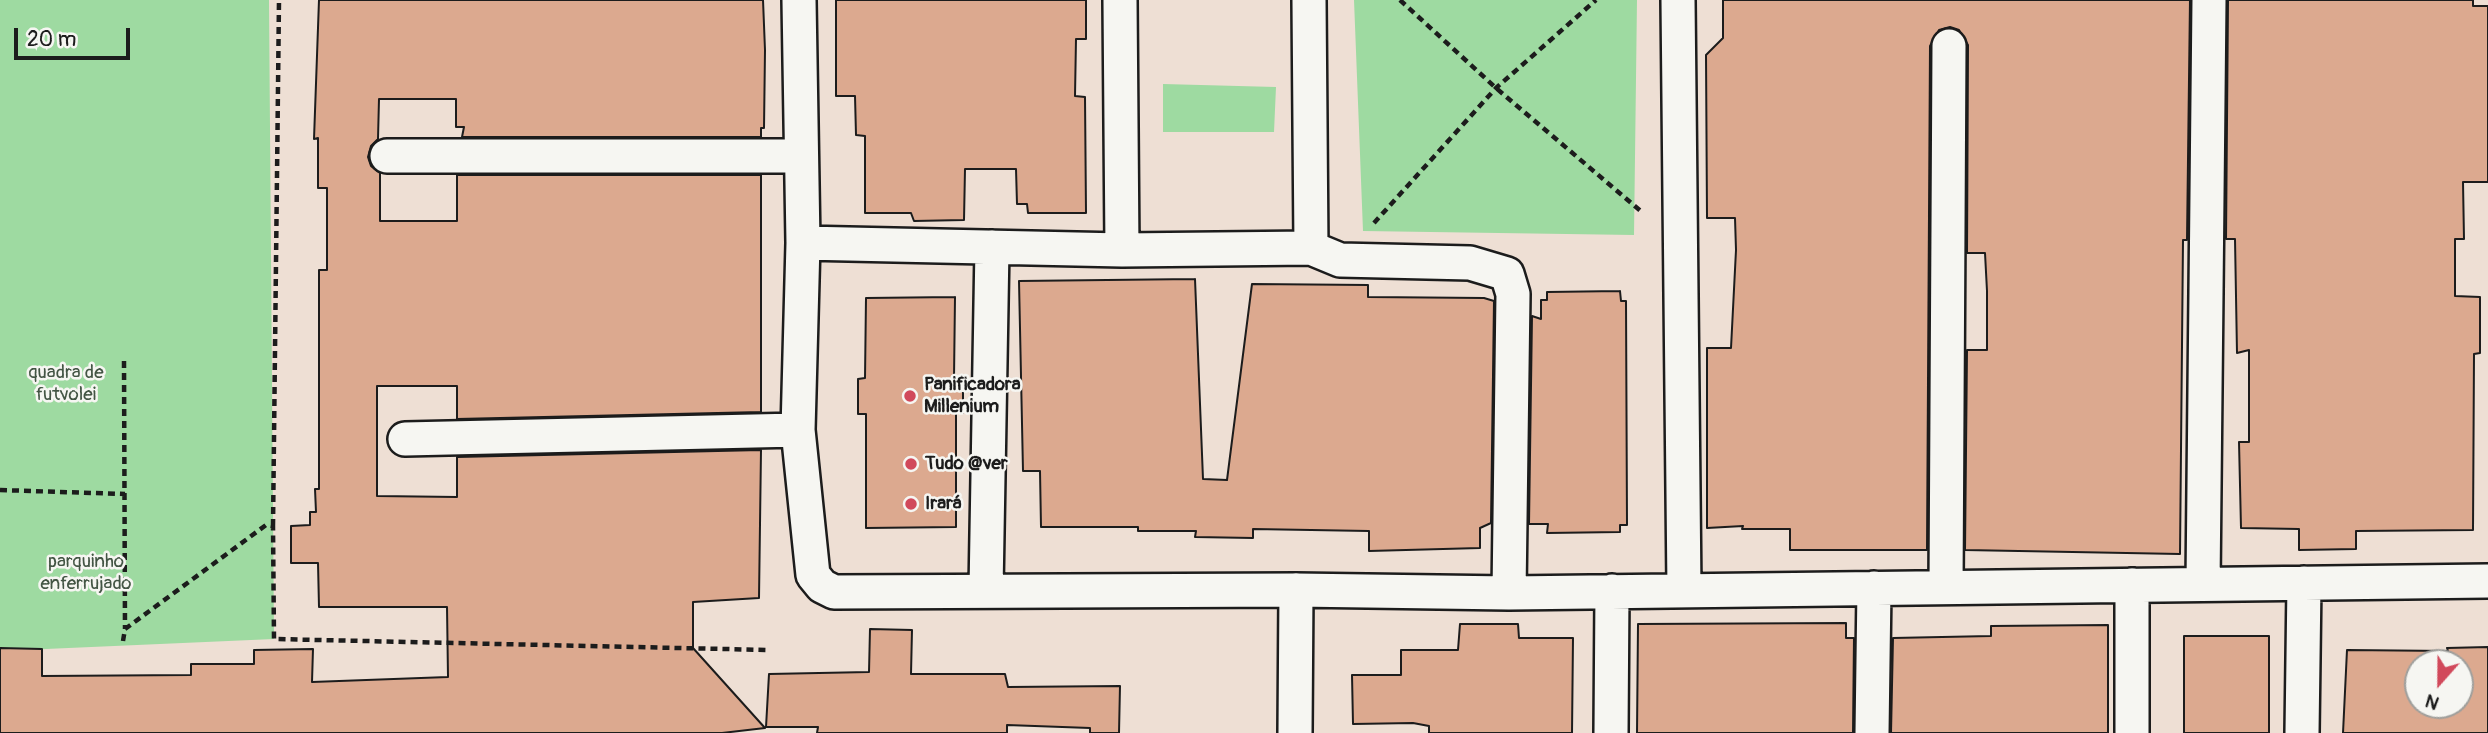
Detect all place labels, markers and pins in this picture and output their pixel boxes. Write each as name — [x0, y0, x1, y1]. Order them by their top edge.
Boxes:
place label: Panificadora Millenium — [924, 374, 1020, 418]
marker: Panificadora Millenium — [902, 388, 918, 404]
place label: Tudo @ver — [925, 453, 1008, 475]
marker: Tudo @ver — [903, 456, 919, 472]
place label: Irará — [925, 493, 962, 515]
marker: Irará — [903, 496, 919, 512]

